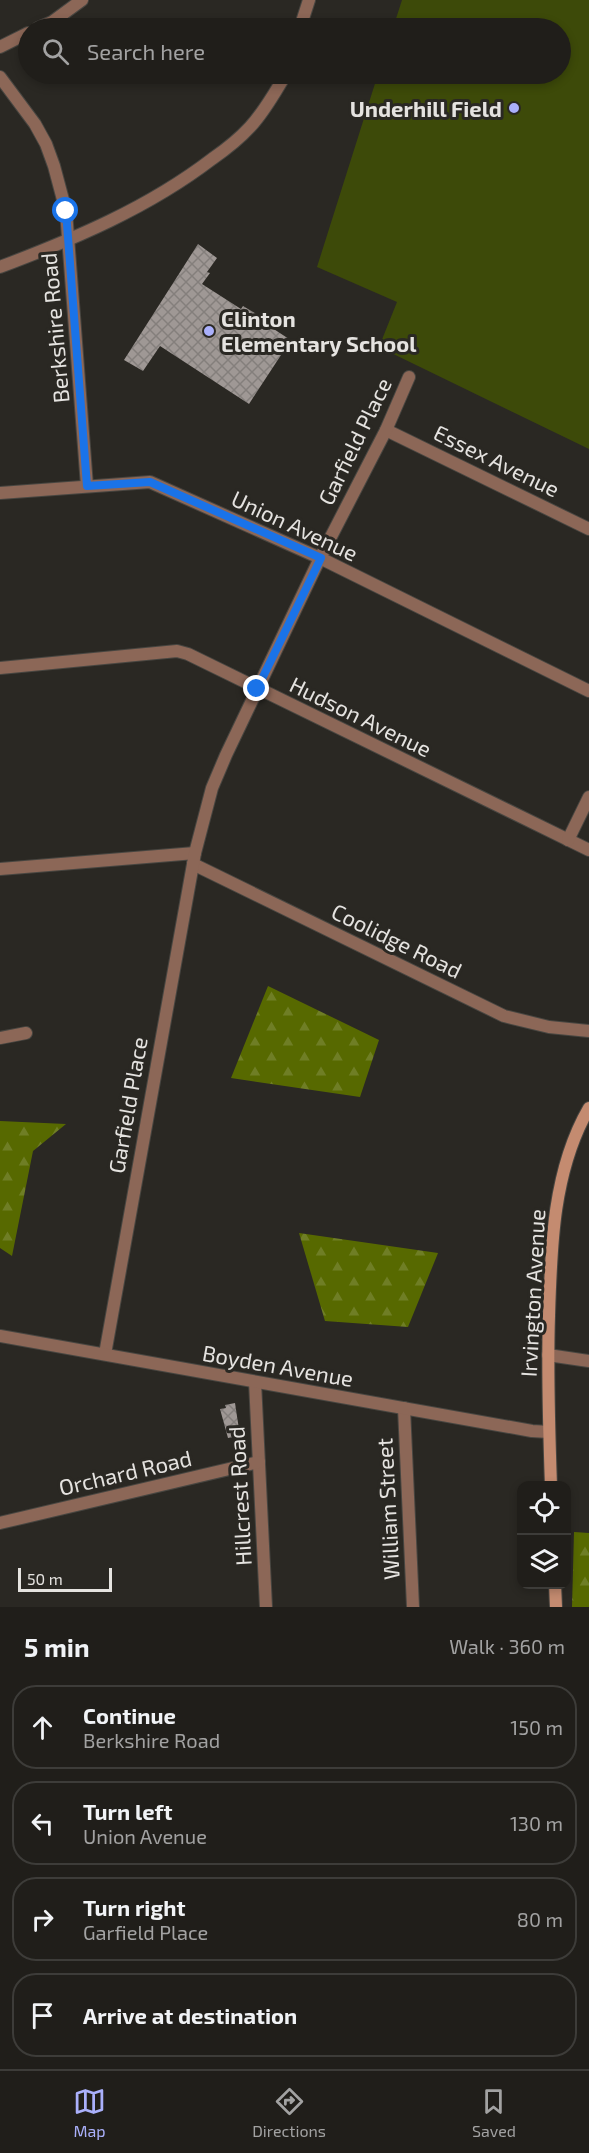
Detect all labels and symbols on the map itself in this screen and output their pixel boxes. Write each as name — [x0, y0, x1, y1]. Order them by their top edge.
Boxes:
place label: Underhill Field — [350, 95, 502, 121]
marker: Underhill Field — [507, 101, 521, 115]
route start — [52, 197, 78, 223]
street label: Berkshire Road — [34, 252, 74, 404]
place label: Clinton Elementary School — [221, 305, 417, 357]
marker: Clinton Elementary School — [202, 324, 216, 338]
street label: Garfield Place — [312, 373, 396, 509]
street label: Essex Avenue — [430, 418, 564, 502]
street label: Union Avenue — [228, 484, 362, 566]
street label: Hudson Avenue — [286, 670, 436, 762]
route end — [243, 675, 269, 701]
street label: Coolidge Road — [328, 897, 466, 983]
street label: Garfield Place — [102, 1035, 152, 1175]
street label: Irvington Avenue — [515, 1208, 549, 1378]
street label: Boyden Avenue — [200, 1339, 356, 1391]
street label: Hillcrest Road — [222, 1426, 256, 1566]
street label: William Street — [370, 1437, 404, 1581]
street label: Orchard Road — [56, 1444, 194, 1500]
scale bar — [18, 1565, 112, 1592]

